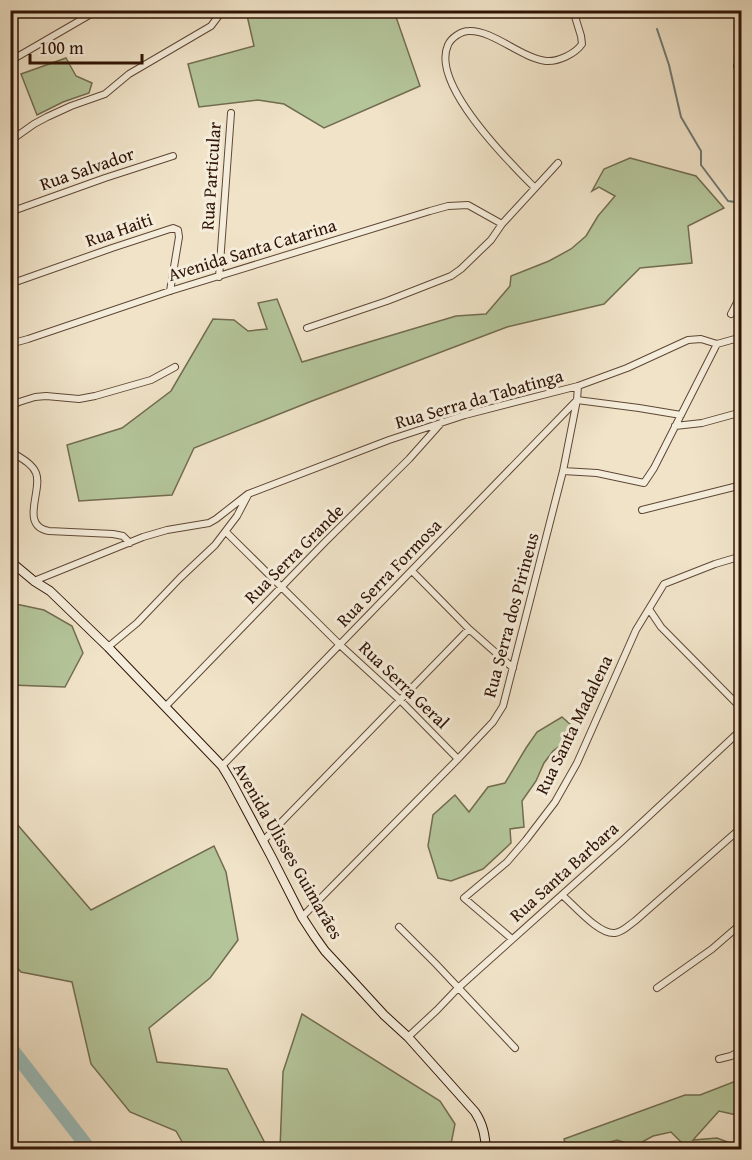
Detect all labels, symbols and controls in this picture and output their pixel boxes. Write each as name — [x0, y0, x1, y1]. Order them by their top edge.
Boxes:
scale bar — [30, 27, 142, 65]
text: 100 m — [39, 34, 84, 61]
street label: Rua Particular — [193, 120, 228, 231]
street label: Rua Salvador — [36, 140, 138, 197]
street label: Rua Haiti — [82, 205, 156, 254]
street label: Avenida Santa Catarina — [164, 211, 340, 288]
street label: Rua Serra da Tabatinga — [392, 361, 567, 435]
street label: Rua Serra Grande — [238, 498, 350, 610]
street label: Rua Serra Formosa — [330, 512, 448, 633]
street label: Rua Serra dos Pirineus — [476, 530, 545, 700]
street label: Rua Serra Geral — [353, 634, 456, 735]
street label: Rua Santa Madalena — [528, 650, 619, 799]
street label: Avenida Ulisses Guimarães — [227, 757, 350, 944]
street label: Rua Santa Barbara — [503, 815, 625, 928]

